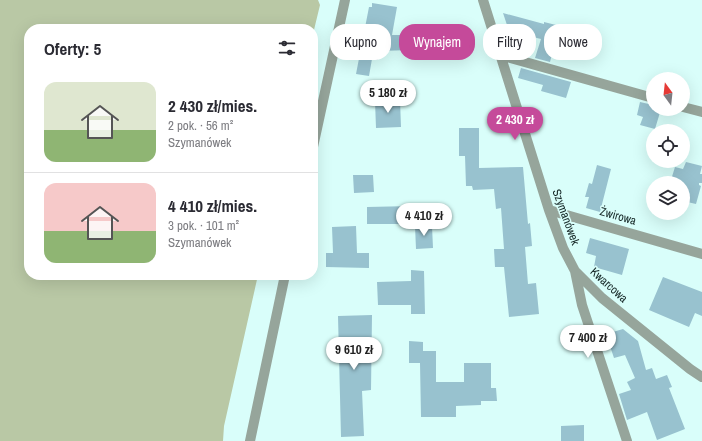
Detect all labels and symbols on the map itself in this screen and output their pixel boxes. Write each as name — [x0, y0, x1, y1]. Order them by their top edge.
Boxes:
north arrow — [646, 72, 690, 116]
pin: 5 180 zł — [347, 80, 429, 114]
pin: 2 430 zł — [474, 107, 556, 141]
street label: Szymanówek — [548, 187, 584, 247]
pin: 4 410 zł — [383, 203, 465, 237]
street label: Żwirowa — [598, 203, 639, 229]
street label: Kwarcowa — [587, 264, 632, 306]
pin: 7 400 zł — [547, 325, 629, 359]
pin: 9 610 zł — [313, 337, 395, 371]

